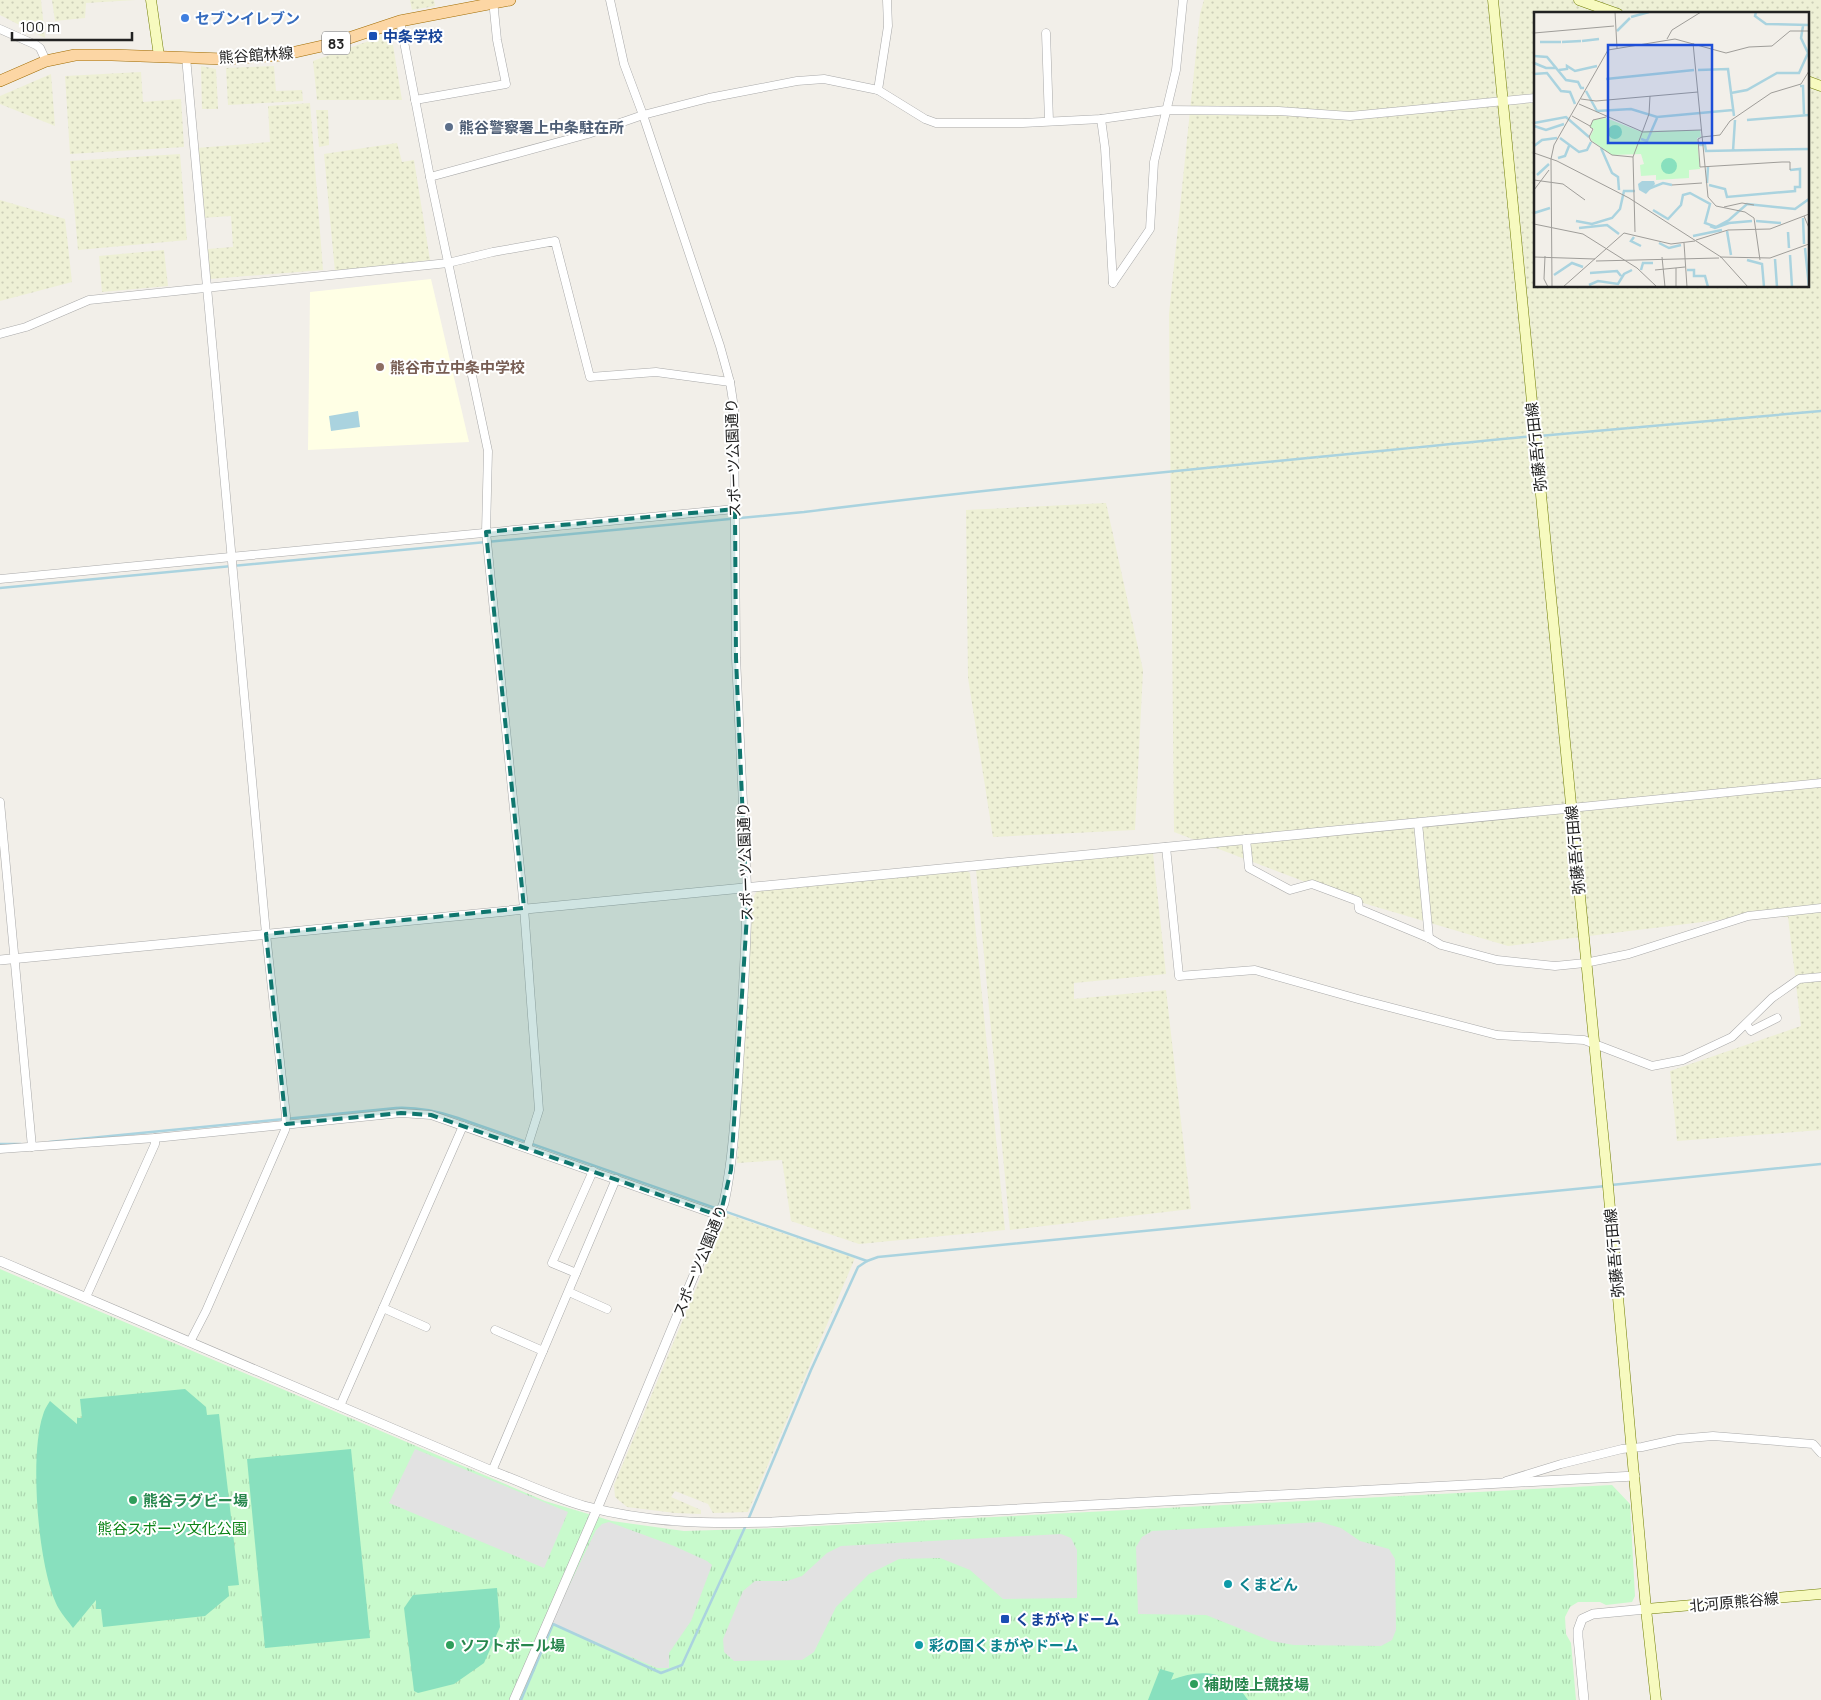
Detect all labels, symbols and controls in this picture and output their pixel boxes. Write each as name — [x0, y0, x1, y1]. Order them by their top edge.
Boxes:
place label: セブンイレブン — [195, 8, 300, 29]
scale bar — [12, 10, 132, 42]
marker: セブンイレブン — [179, 12, 191, 24]
inset map — [1534, 12, 1808, 288]
text: 100 m — [20, 16, 60, 37]
place label: 中条学校 — [383, 26, 443, 47]
marker: 中条学校 — [367, 30, 379, 42]
road number: 83 — [322, 32, 350, 54]
street label: 熊谷館林線 — [218, 42, 294, 68]
place label: 熊谷警察署上中条駐在所 — [459, 117, 624, 138]
marker: 熊谷警察署上中条駐在所 — [443, 121, 455, 133]
place label: 熊谷市立中条中学校 — [390, 357, 525, 378]
marker: 熊谷市立中条中学校 — [374, 361, 386, 373]
street label: スポーツ公園通り — [720, 398, 746, 518]
street label: 弥藤吾行田線 — [1521, 401, 1551, 493]
street label: スポーツ公園通り — [732, 802, 758, 922]
street label: 弥藤吾行田線 — [1561, 804, 1589, 896]
street label: スポーツ公園通り — [668, 1202, 732, 1320]
street label: 弥藤吾行田線 — [1600, 1207, 1628, 1299]
place label: 熊谷ラグビー場 — [143, 1490, 248, 1511]
marker: 熊谷ラグビー場 — [127, 1494, 139, 1506]
park label: 熊谷スポーツ文化公園 — [97, 1518, 247, 1539]
place label: くまどん — [1238, 1574, 1298, 1595]
marker: くまどん — [1222, 1578, 1234, 1590]
street label: 北河原熊谷線 — [1688, 1588, 1780, 1616]
place label: くまがやドーム — [1015, 1609, 1120, 1630]
marker: くまがやドーム — [999, 1613, 1011, 1625]
place label: ソフトボール場 — [460, 1635, 565, 1656]
place label: 彩の国くまがやドーム — [929, 1635, 1079, 1656]
marker: ソフトボール場 — [444, 1639, 456, 1651]
marker: 彩の国くまがやドーム — [913, 1639, 925, 1651]
place label: 補助陸上競技場 — [1204, 1674, 1309, 1695]
marker: 補助陸上競技場 — [1188, 1678, 1200, 1690]

